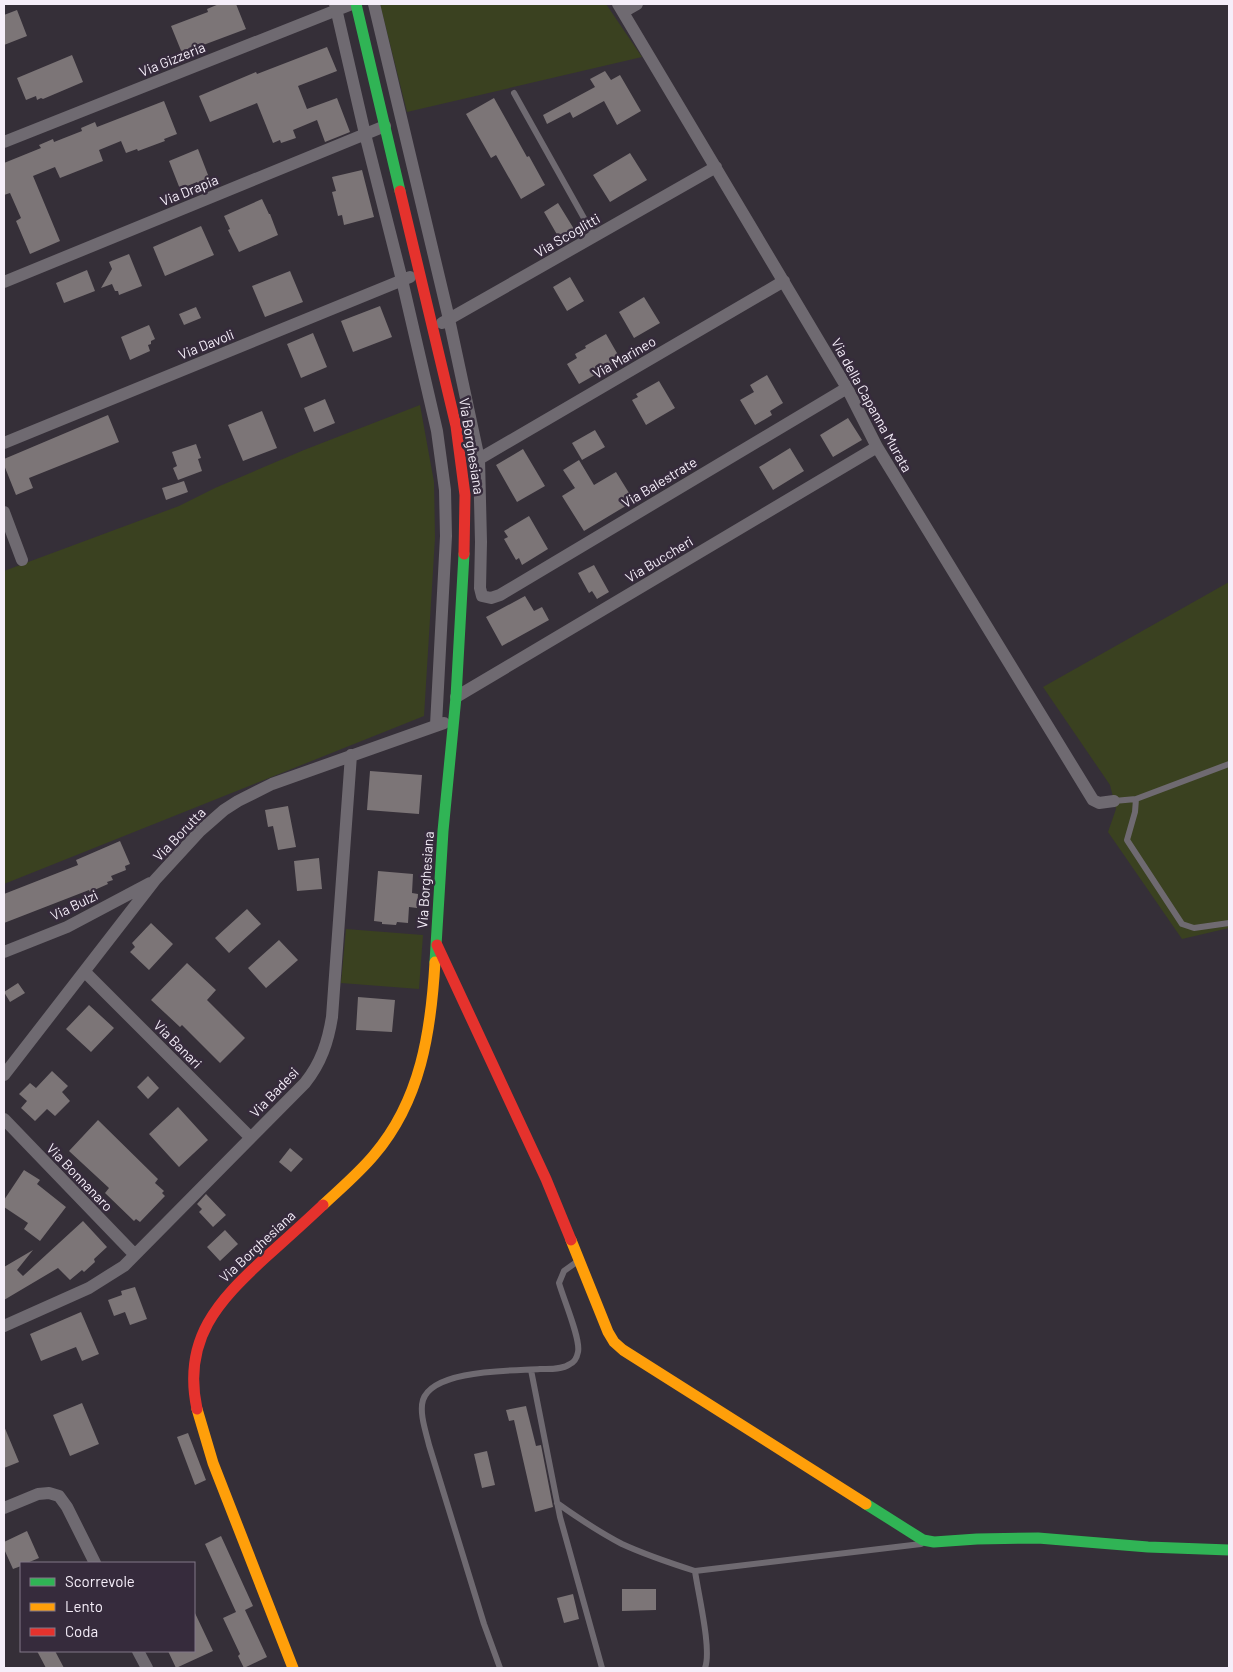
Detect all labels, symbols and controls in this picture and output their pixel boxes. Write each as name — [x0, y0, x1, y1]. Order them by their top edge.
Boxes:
street label: Via Gizzeria — [137, 38, 207, 80]
street label: Via Drapia — [157, 171, 221, 209]
street label: Via Scoglitti — [531, 209, 603, 261]
street label: Via Davoli — [176, 325, 236, 363]
street label: Via Marineo — [589, 332, 659, 382]
street label: Via della Capanna Murata — [828, 335, 916, 475]
street label: Via Borghesiana — [456, 396, 488, 496]
street label: Via Balestrate — [618, 453, 700, 511]
street label: Via Buccheri — [622, 532, 696, 586]
street label: Via Borutta — [149, 804, 209, 864]
street label: Via Borghesiana — [413, 831, 437, 929]
street label: Via Bulzi — [47, 886, 101, 924]
street label: Via Banari — [150, 1016, 206, 1072]
street label: Via Badesi — [246, 1063, 302, 1121]
street label: Via Bonnanaro — [43, 1140, 117, 1214]
street label: Via Borghesiana — [216, 1207, 298, 1285]
legend — [20, 1562, 195, 1652]
text: Scorrevole — [65, 1572, 135, 1590]
text: Lento — [65, 1597, 103, 1615]
text: Coda — [65, 1622, 98, 1640]

